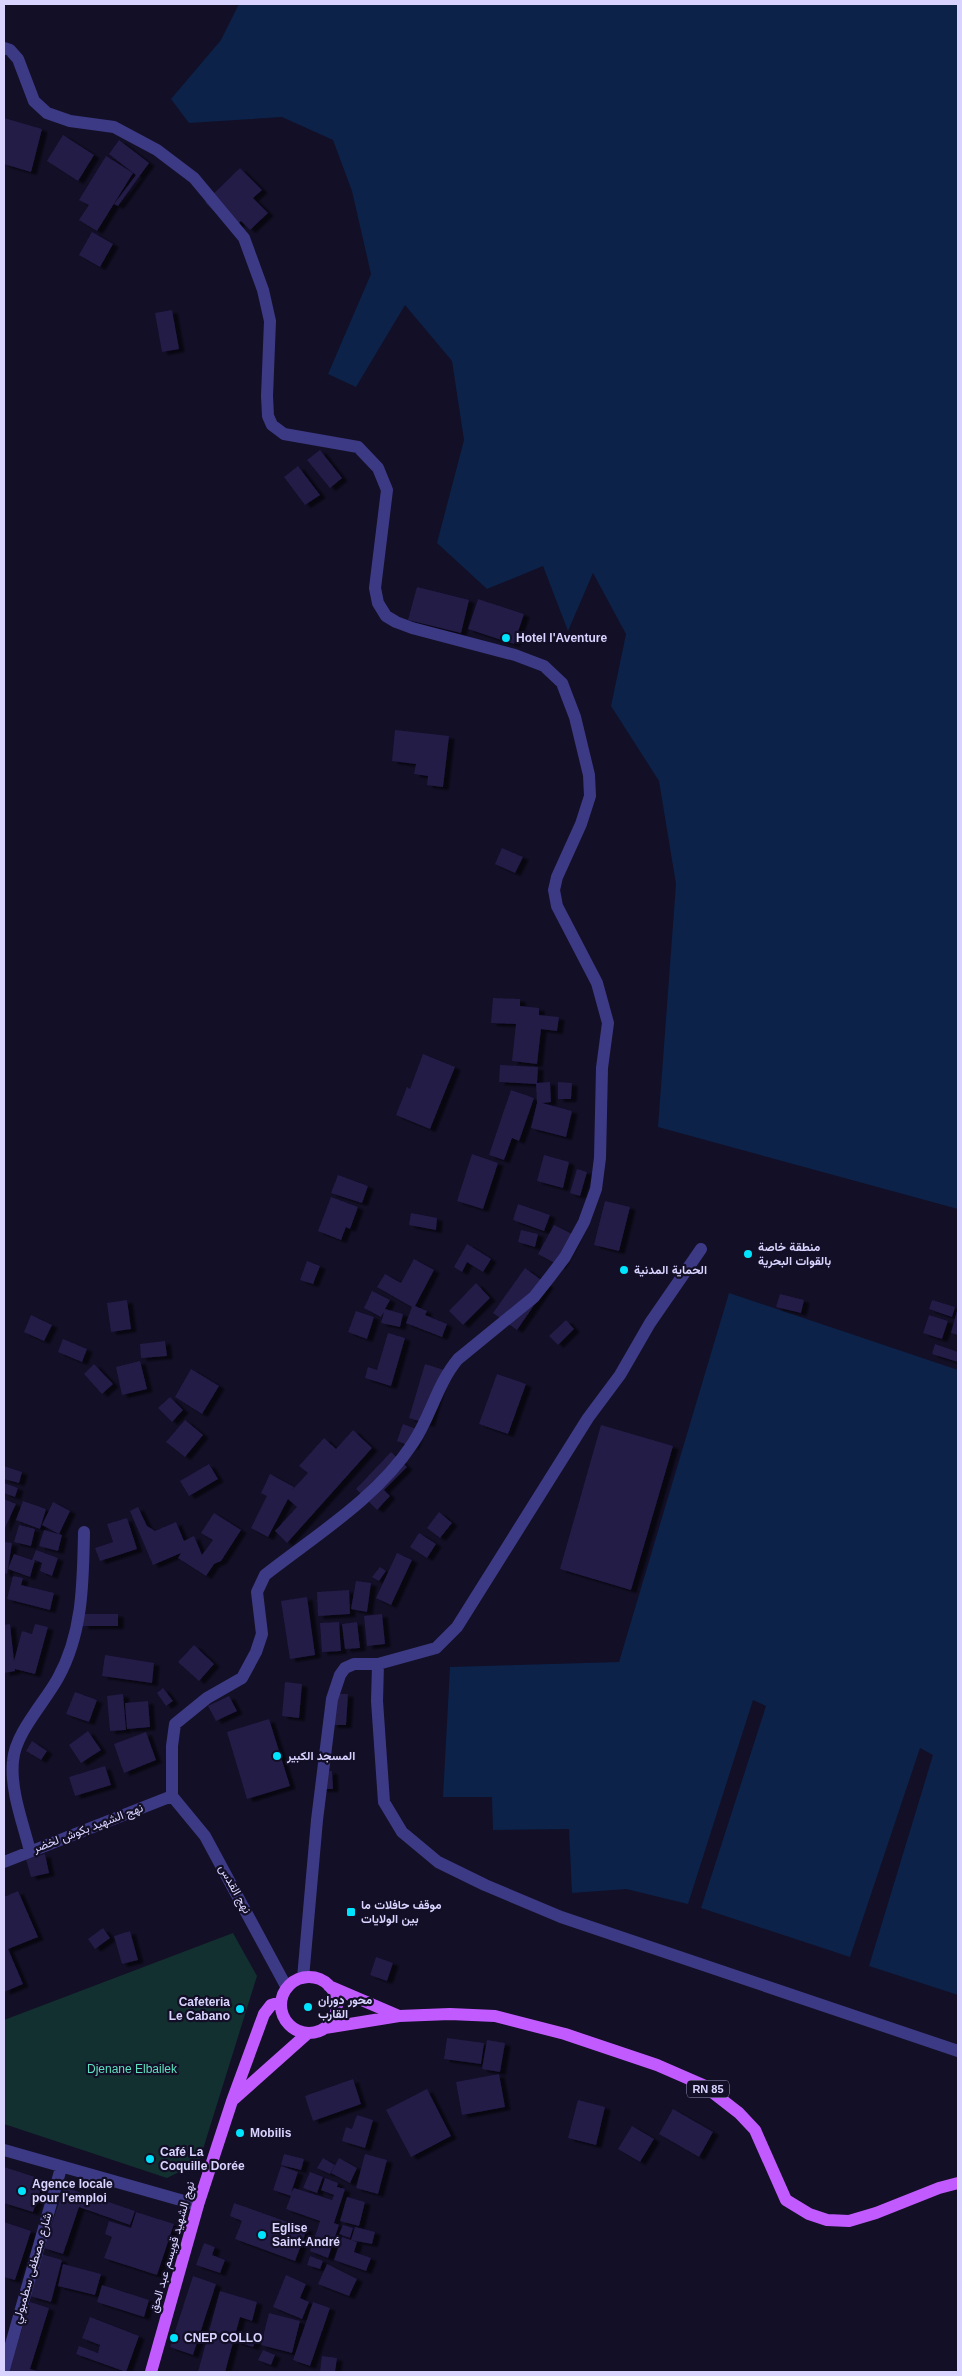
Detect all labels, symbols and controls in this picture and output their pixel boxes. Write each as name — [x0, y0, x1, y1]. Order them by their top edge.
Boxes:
place label: Hotel l'Aventure — [516, 631, 607, 645]
marker: Hotel l'Aventure — [500, 632, 512, 644]
place label: منطقة خاصة بالقوات البحرية — [758, 1240, 832, 1269]
marker: منطقة خاصة بالقوات البحرية — [742, 1248, 754, 1260]
place label: الحماية المدنية — [634, 1263, 707, 1277]
marker: الحماية المدنية — [618, 1264, 630, 1276]
place label: المسجد الكبير — [286, 1749, 355, 1764]
marker: المسجد الكبير — [271, 1750, 283, 1762]
street label: نهج الشهيد بكوش لخضر — [30, 1801, 146, 1858]
street label: نهج القدس — [214, 1862, 254, 1917]
place label: موقف حافلات ما بين الولايات — [361, 1898, 442, 1927]
marker: موقف حافلات ما بين الولايات — [345, 1906, 357, 1918]
place label: محور دوران القارب — [318, 1993, 373, 2022]
place label: Cafeteria Le Cabano — [169, 1995, 230, 2023]
marker: محور دوران القارب — [302, 2001, 314, 2013]
marker: Cafeteria Le Cabano — [234, 2003, 246, 2015]
park label: Djenane Elbailek — [87, 2062, 178, 2076]
road number: RN 85 — [687, 2080, 729, 2098]
place label: Mobilis — [250, 2126, 292, 2140]
marker: Mobilis — [234, 2127, 246, 2139]
place label: Café La Coquille Dorée — [160, 2145, 245, 2173]
marker: Café La Coquille Dorée — [144, 2153, 156, 2165]
place label: Agence locale pour l'emploi — [32, 2177, 113, 2205]
street label: نهج الشهيد قويسم عبد الحق — [147, 2180, 199, 2315]
marker: Agence locale pour l'emploi — [16, 2185, 28, 2197]
street label: شارع مصطفى سطمبولي — [9, 2211, 57, 2326]
place label: Eglise Saint-André — [272, 2221, 340, 2249]
marker: Eglise Saint-André — [256, 2229, 268, 2241]
place label: CNEP COLLO — [184, 2331, 262, 2345]
marker: CNEP COLLO — [168, 2332, 180, 2344]

